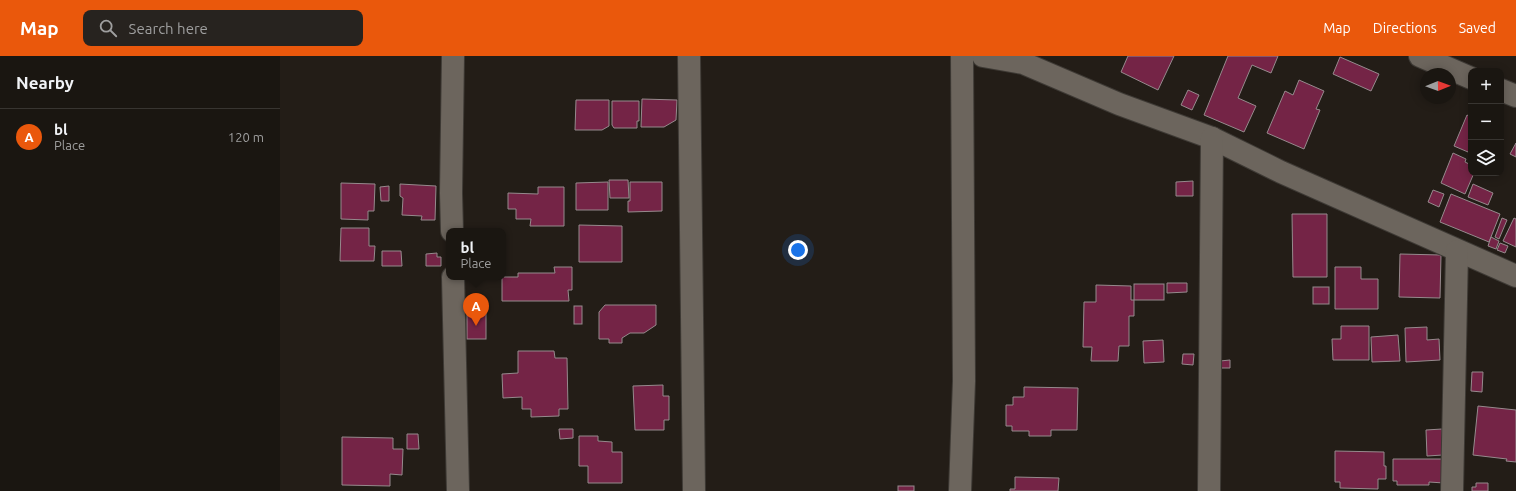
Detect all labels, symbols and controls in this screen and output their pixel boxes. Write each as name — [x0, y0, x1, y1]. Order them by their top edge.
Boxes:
search box — [83, 10, 363, 46]
text: Map — [20, 17, 59, 39]
icon: search — [97, 17, 119, 39]
text: Search here — [129, 20, 208, 37]
text: Map — [1323, 20, 1351, 36]
text: Directions — [1373, 20, 1437, 36]
text: Saved — [1459, 20, 1496, 36]
north arrow — [1420, 68, 1456, 104]
map controls — [1468, 68, 1504, 176]
button: + — [1468, 68, 1504, 104]
text: Nearby — [16, 73, 74, 92]
button: − — [1468, 104, 1504, 140]
text: bl — [54, 121, 68, 138]
text: A — [24, 130, 34, 144]
text: 120 m — [228, 130, 264, 144]
text: Place — [54, 138, 85, 152]
button: layers — [1468, 140, 1504, 176]
popup — [446, 228, 506, 280]
text: bl — [460, 239, 474, 256]
your location — [788, 240, 808, 260]
text: Place — [460, 256, 492, 270]
pin: A — [463, 293, 489, 326]

